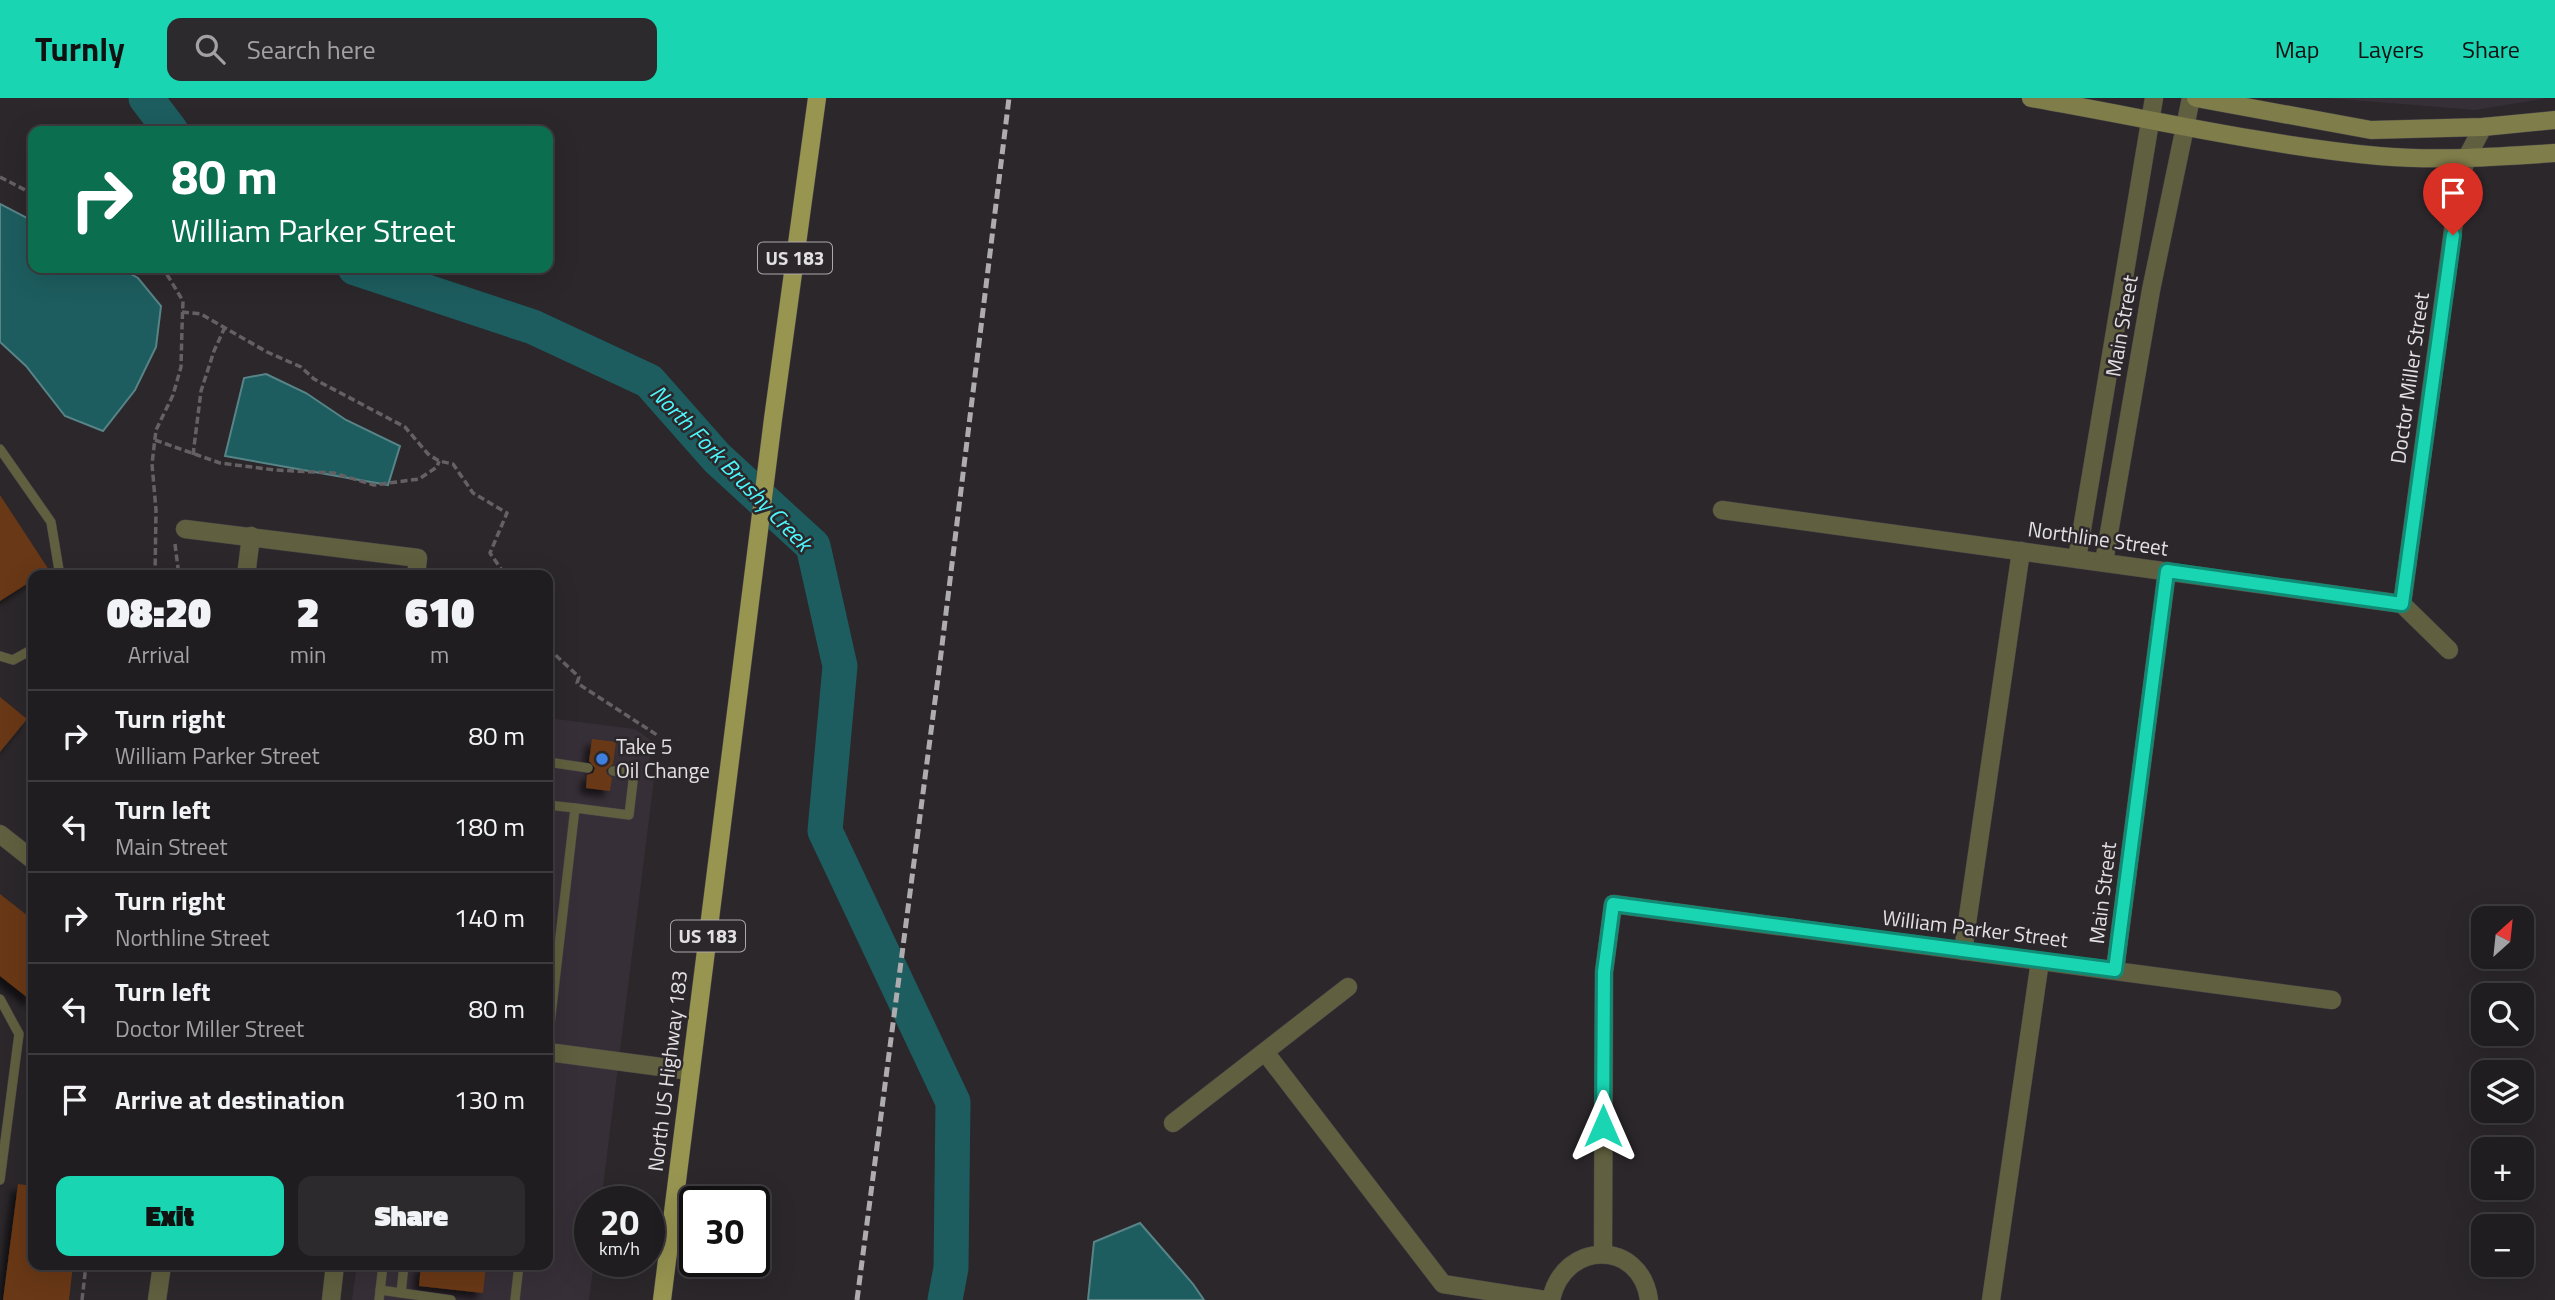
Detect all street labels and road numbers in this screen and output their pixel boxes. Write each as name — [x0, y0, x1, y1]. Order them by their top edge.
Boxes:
road number: US 183 — [758, 242, 832, 274]
street label: Main Street — [2096, 272, 2146, 379]
street label: Doctor Miller Street — [2381, 290, 2437, 466]
street label: Northline Street — [2026, 512, 2171, 564]
street label: Main Street — [2080, 839, 2124, 946]
street label: William Parker Street — [1880, 901, 2070, 955]
road number: US 183 — [671, 920, 745, 951]
street label: North US Highway 183 — [639, 969, 695, 1173]

